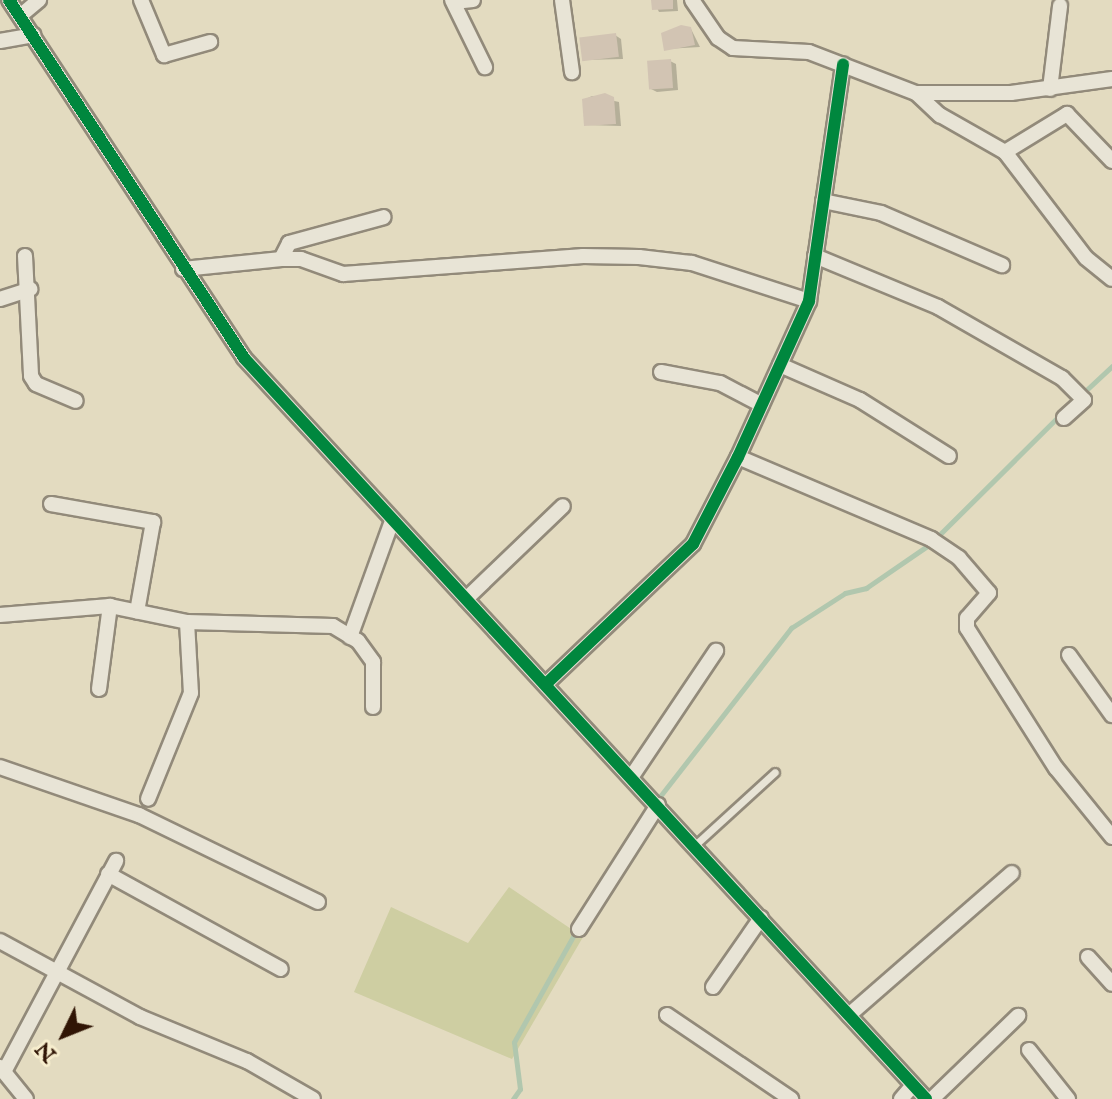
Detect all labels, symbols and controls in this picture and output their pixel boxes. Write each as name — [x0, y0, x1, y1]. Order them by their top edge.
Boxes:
north arrow — [24, 995, 104, 1075]
text: N — [30, 1035, 63, 1068]

